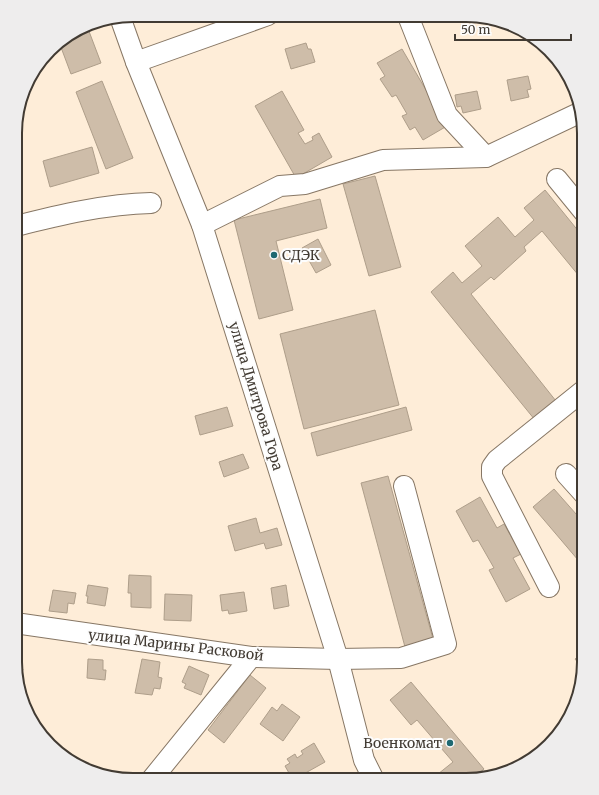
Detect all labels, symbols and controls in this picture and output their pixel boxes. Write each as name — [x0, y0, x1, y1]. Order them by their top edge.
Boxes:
scale bar — [455, 16, 571, 42]
text: 50 m — [461, 22, 490, 37]
place label: СДЭК — [282, 246, 320, 264]
marker: СДЭК — [269, 250, 279, 260]
street label: улица Дмитрова Гора — [225, 319, 287, 473]
street label: улица Марины Расковой — [87, 625, 265, 665]
place label: Военкомат — [363, 734, 442, 752]
marker: Военкомат — [445, 738, 455, 748]

